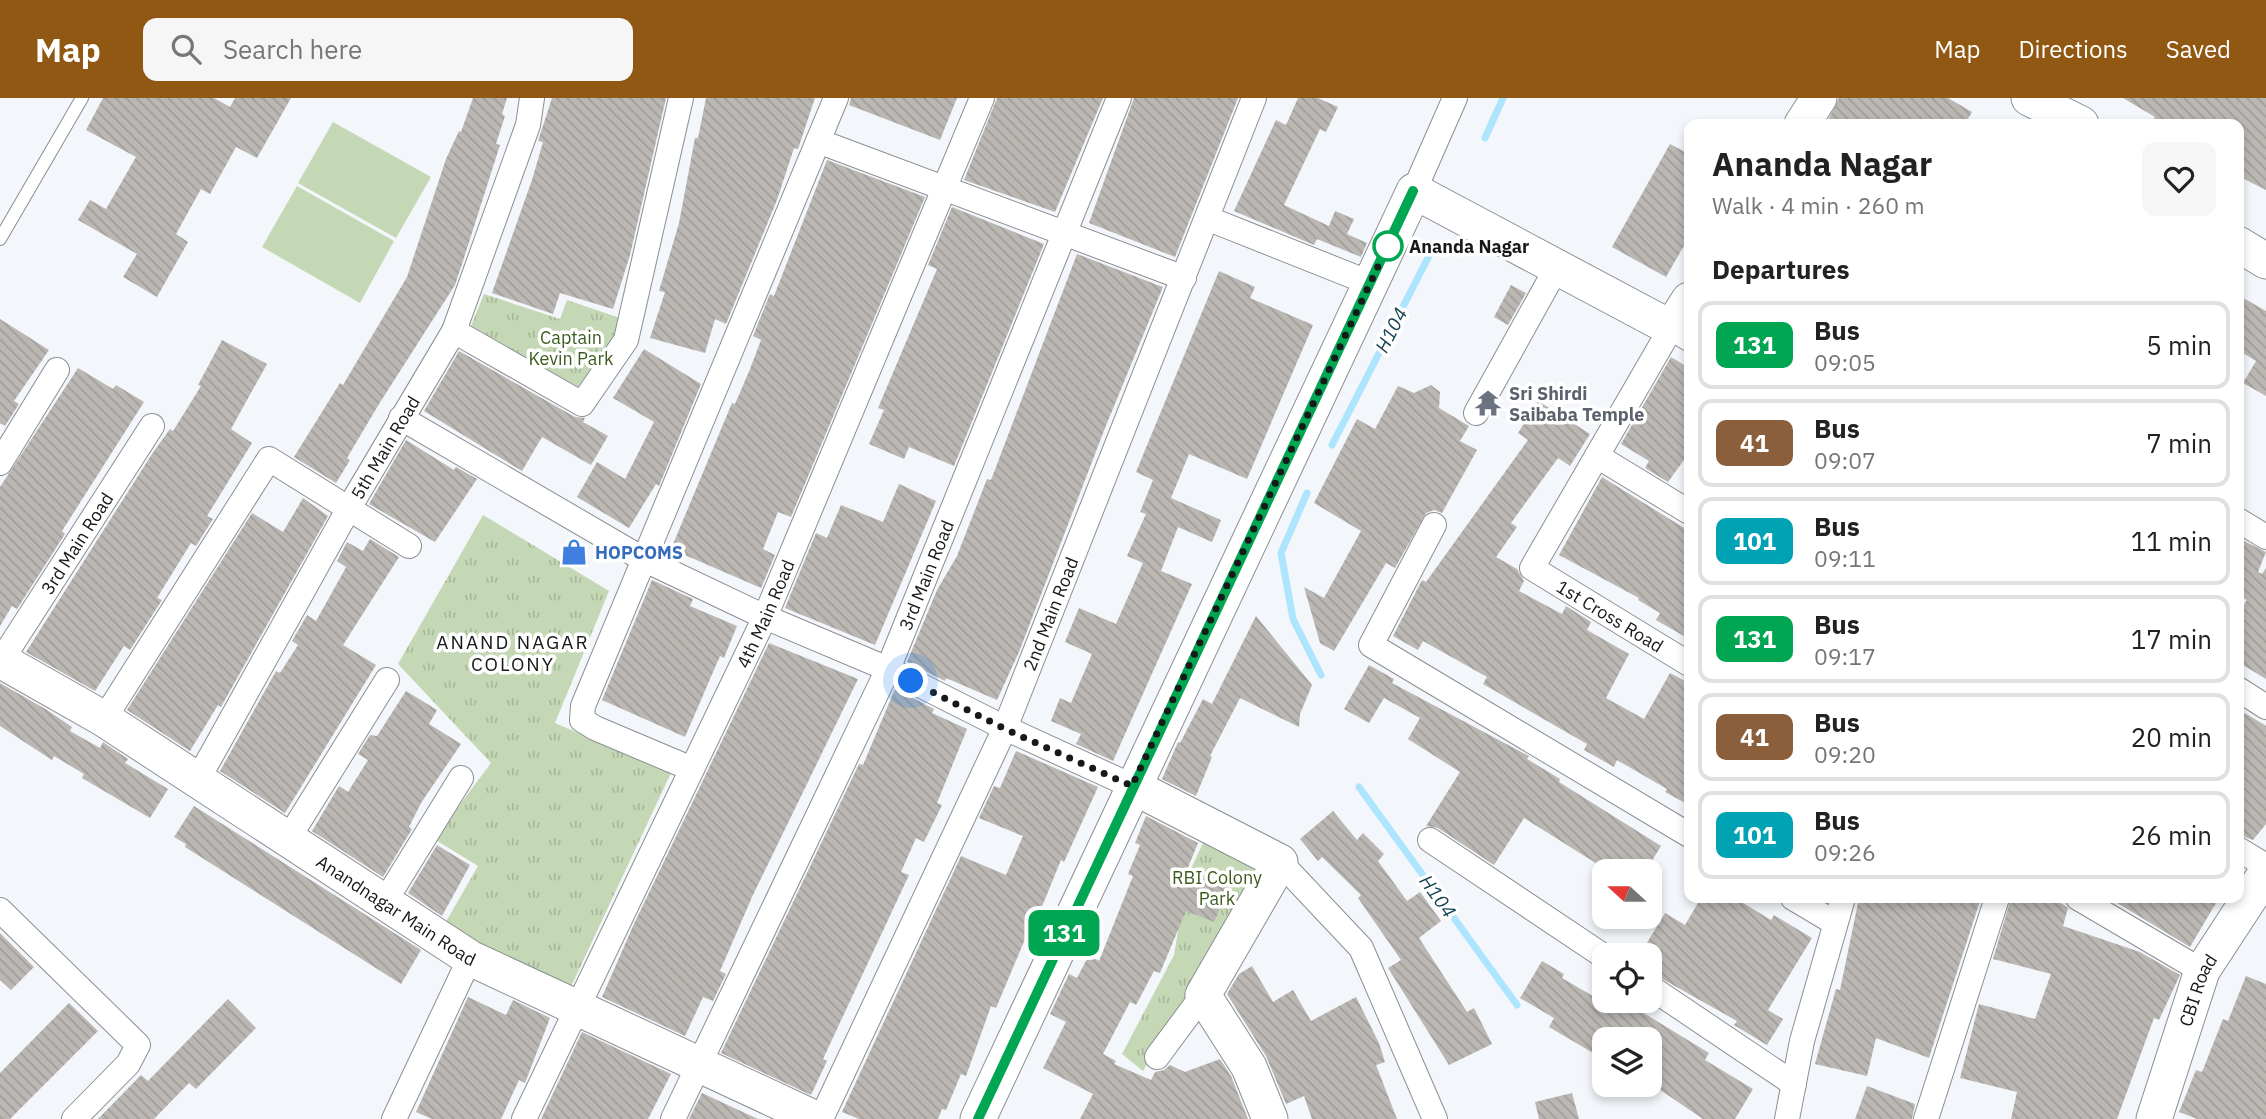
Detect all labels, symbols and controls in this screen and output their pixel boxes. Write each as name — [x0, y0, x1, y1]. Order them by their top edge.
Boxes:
search box — [143, 18, 633, 81]
text: Map — [35, 28, 101, 71]
icon: search — [167, 30, 205, 68]
text: Search here — [223, 32, 362, 66]
text: Map — [1934, 33, 1980, 65]
text: Directions — [2018, 33, 2128, 65]
text: Saved — [2166, 33, 2231, 65]
text: Ananda Nagar — [1712, 142, 1932, 185]
button: heart — [2142, 142, 2216, 216]
text: Walk · 4 min · 260 m — [1712, 190, 1925, 220]
marker: Ananda Nagar — [1373, 231, 1403, 261]
place label: Ananda Nagar — [1409, 235, 1529, 258]
text: Departures — [1712, 252, 1850, 286]
water label: H104 — [1370, 304, 1412, 356]
text: Bus — [1814, 313, 1860, 347]
park label: Captain Kevin Park — [529, 326, 614, 370]
text: 5 min — [2146, 328, 2212, 362]
text: 131 — [1733, 329, 1776, 361]
text: 09:05 — [1814, 347, 1876, 377]
place label: Sri Shirdi Saibaba Temple — [1509, 382, 1644, 426]
temple icon: Sri Shirdi Saibaba Temple — [1473, 388, 1503, 418]
street label: 5th Main Road — [345, 391, 425, 503]
text: Bus — [1814, 411, 1860, 445]
text: 7 min — [2146, 426, 2212, 460]
text: 41 — [1740, 427, 1769, 459]
text: 09:07 — [1814, 445, 1876, 475]
street label: 3rd Main Road — [35, 488, 118, 599]
text: Bus — [1814, 509, 1860, 543]
street label: 3rd Main Road — [893, 517, 959, 634]
text: 11 min — [2131, 524, 2212, 558]
text: 101 — [1733, 525, 1776, 557]
shop icon: HOPCOMS — [559, 537, 589, 567]
place label: HOPCOMS — [595, 541, 683, 564]
text: 09:11 — [1814, 543, 1876, 573]
street label: 2nd Main Road — [1017, 554, 1083, 674]
street label: 4th Main Road — [731, 556, 799, 672]
street label: 1st Cross Road — [1553, 574, 1668, 657]
text: Bus — [1814, 607, 1860, 641]
text: 17 min — [2131, 622, 2212, 656]
text: 131 — [1733, 623, 1776, 655]
district label: ANAND NAGAR COLONY — [436, 630, 590, 676]
text: 09:17 — [1814, 641, 1876, 671]
your location — [893, 663, 928, 698]
text: Bus — [1814, 705, 1860, 739]
text: 20 min — [2131, 720, 2212, 754]
text: 41 — [1740, 721, 1769, 753]
text: 09:20 — [1814, 739, 1876, 769]
text: Bus — [1814, 803, 1860, 837]
text: 26 min — [2131, 818, 2212, 852]
text: 101 — [1733, 819, 1776, 851]
text: 09:26 — [1814, 837, 1876, 867]
street label: Anandnagar Main Road — [312, 849, 480, 971]
north arrow — [1592, 859, 1662, 929]
map controls — [1592, 859, 1662, 1097]
park label: RBI Colony Park — [1172, 866, 1262, 910]
water label: H104 — [1414, 870, 1462, 922]
line badge: 131 — [1024, 910, 1104, 956]
text: 131 — [1042, 917, 1086, 949]
button: locate — [1592, 943, 1662, 1013]
street label: CBI Road — [2173, 949, 2222, 1029]
button: layers — [1592, 1027, 1662, 1097]

